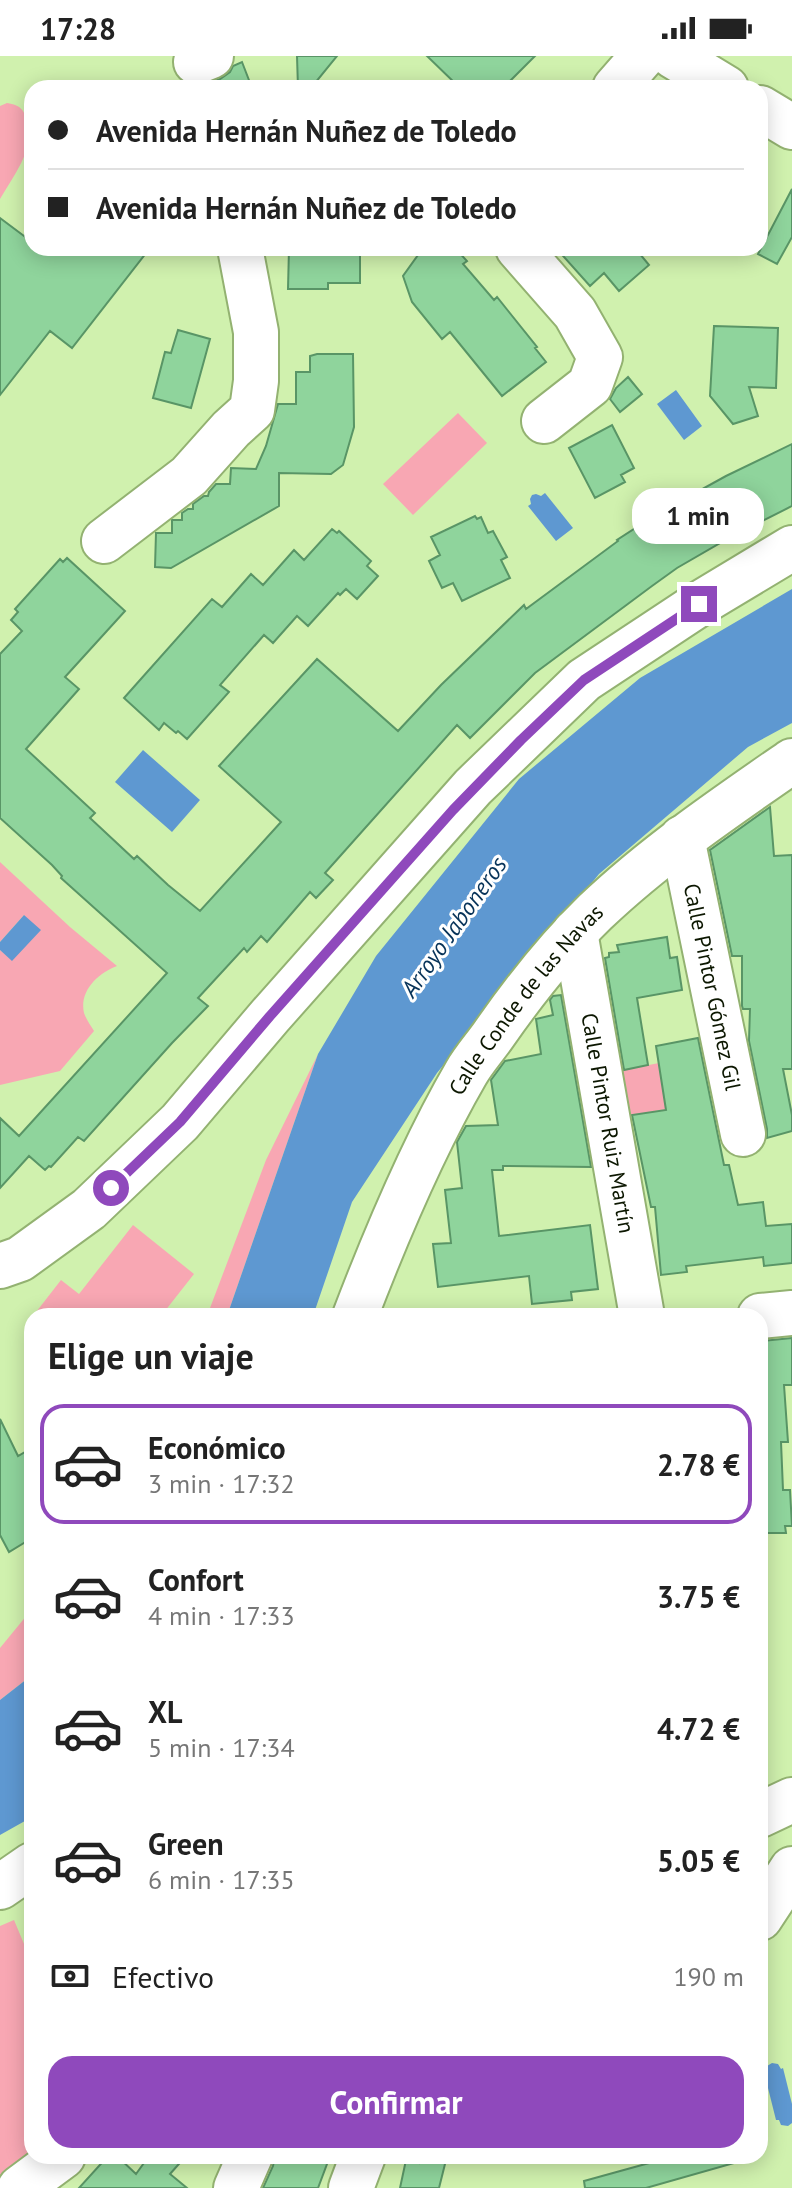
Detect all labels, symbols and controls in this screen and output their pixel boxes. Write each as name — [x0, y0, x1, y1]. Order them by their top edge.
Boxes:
text: 17:28 — [40, 9, 116, 48]
text: Avenida Hernán Nuñez de Toledo — [96, 111, 517, 150]
text: Avenida Hernán Nuñez de Toledo — [96, 188, 517, 227]
callout: 1 min — [633, 488, 765, 544]
text: 1 min — [666, 499, 730, 532]
route end — [681, 586, 717, 622]
water label: Arroyo Jaboneros — [393, 850, 514, 1004]
street label: Calle Pintor Gómez Gil — [678, 881, 748, 1093]
street label: Calle Conde de las Navas — [442, 898, 609, 1100]
street label: Calle Pintor Ruiz Martín — [575, 1011, 641, 1236]
route start — [93, 1170, 129, 1206]
text: Elige un viaje — [48, 1332, 254, 1379]
icon: car — [52, 1428, 124, 1500]
text: Económico — [148, 1428, 286, 1467]
text: 2.78 € — [657, 1445, 740, 1484]
text: 3 min · 17:32 — [148, 1467, 295, 1500]
icon: car — [52, 1560, 124, 1632]
text: Confort — [148, 1560, 244, 1599]
text: 3.75 € — [657, 1577, 740, 1616]
text: 4 min · 17:33 — [148, 1599, 295, 1632]
icon: car — [52, 1692, 124, 1764]
text: XL — [148, 1692, 182, 1731]
text: 4.72 € — [657, 1709, 740, 1748]
text: 5 min · 17:34 — [148, 1731, 295, 1764]
icon: car — [52, 1824, 124, 1896]
text: Green — [148, 1824, 223, 1863]
text: 5.05 € — [657, 1841, 740, 1880]
text: 6 min · 17:35 — [148, 1863, 295, 1896]
icon: cash — [48, 1954, 92, 1998]
text: Efectivo — [112, 1957, 214, 1996]
text: 190 m — [673, 1960, 744, 1993]
button: Confirmar — [48, 2056, 744, 2148]

